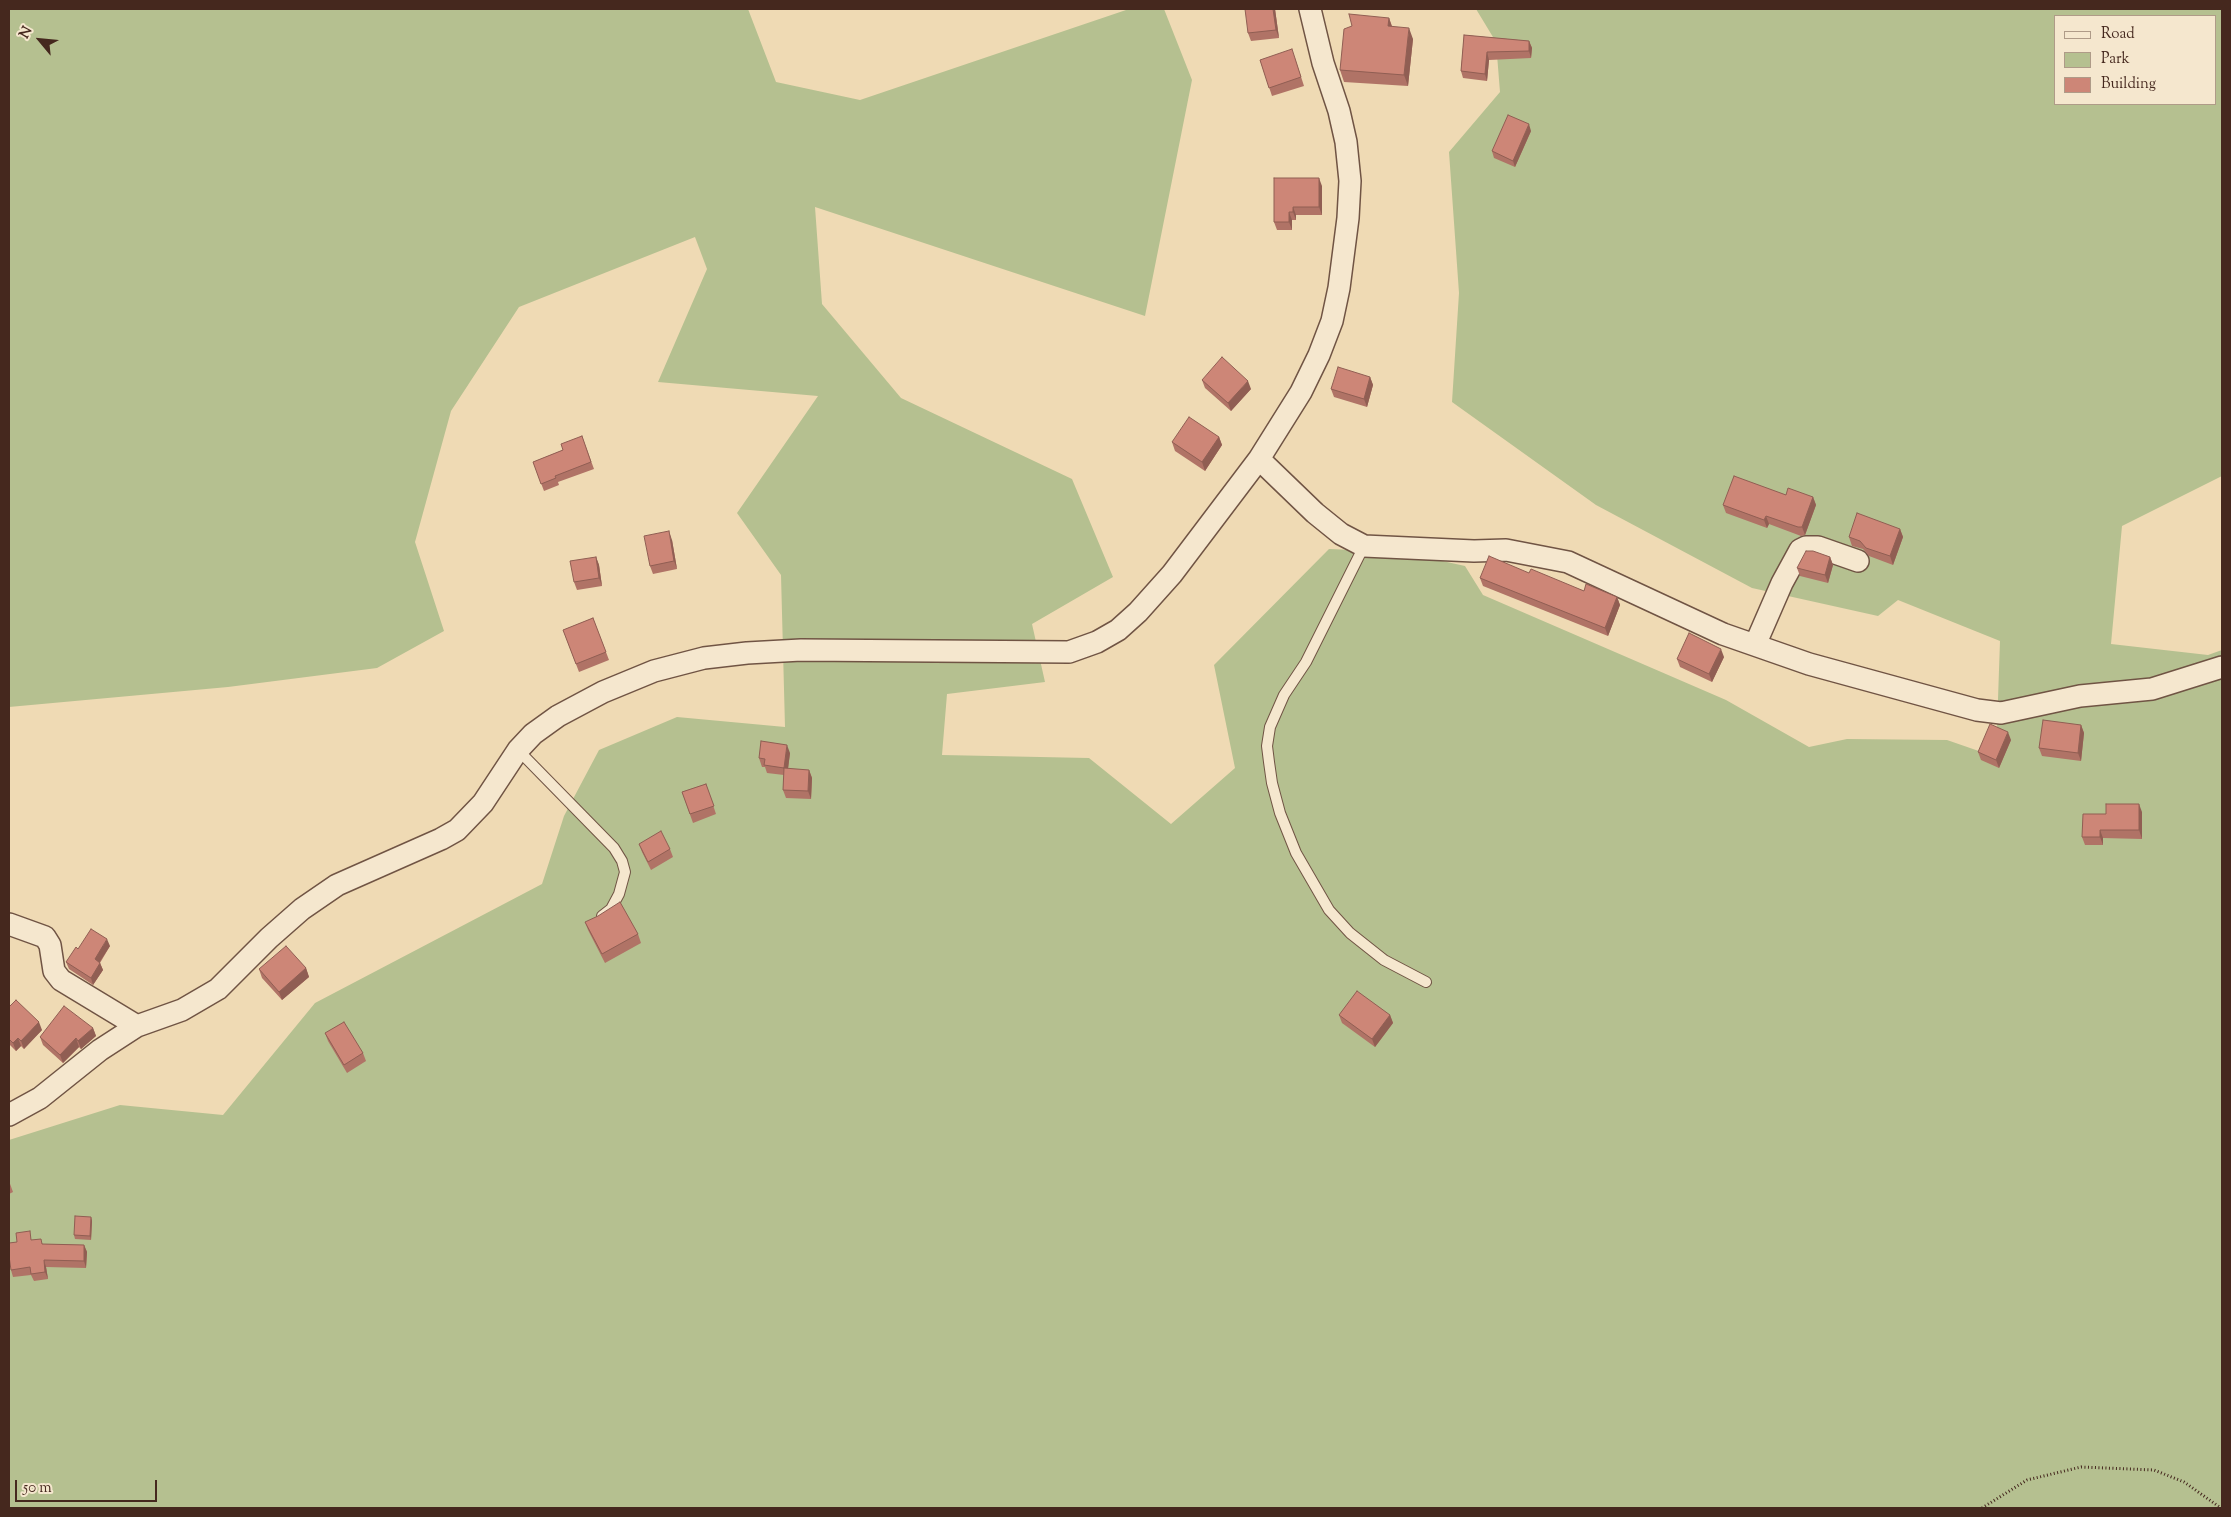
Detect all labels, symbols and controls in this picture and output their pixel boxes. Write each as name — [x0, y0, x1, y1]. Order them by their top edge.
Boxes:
north arrow — [15, 15, 65, 65]
legend — [2054, 15, 2216, 105]
text: N — [15, 23, 38, 43]
text: Road — [2101, 24, 2135, 45]
text: Park — [2101, 49, 2130, 70]
text: Building — [2101, 74, 2156, 95]
scale bar — [18, 1470, 160, 1502]
text: 50 m — [23, 1478, 52, 1499]

